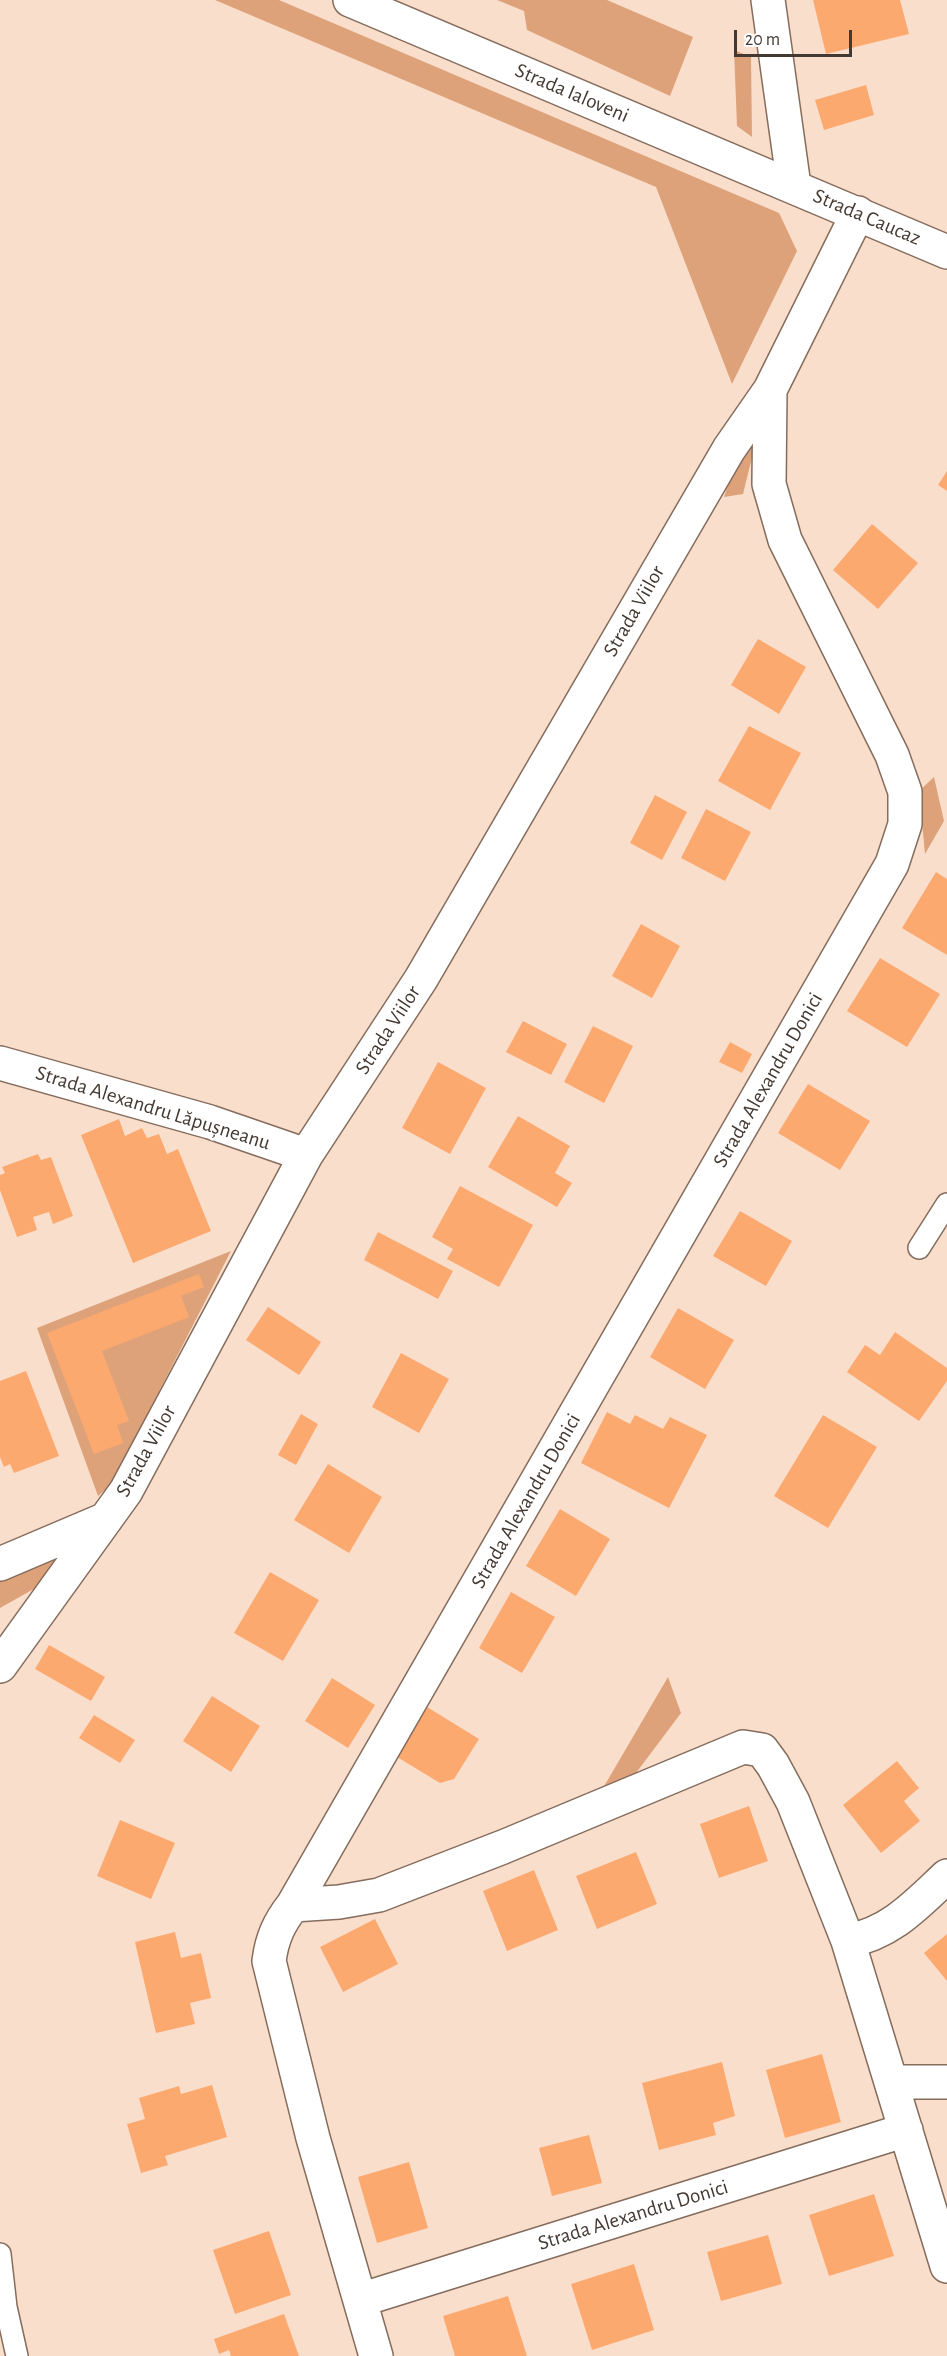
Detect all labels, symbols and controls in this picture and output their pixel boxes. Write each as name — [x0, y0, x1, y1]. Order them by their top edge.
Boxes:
scale bar — [737, 18, 856, 56]
text: 20 m — [745, 31, 780, 49]
street label: Strada Ialoveni — [511, 58, 633, 128]
street label: Strada Caucaz — [809, 183, 925, 251]
street label: Strada Viilor — [598, 561, 670, 661]
street label: Strada Viilor — [350, 981, 426, 1079]
street label: Strada Alexandru Donici — [708, 988, 828, 1172]
street label: Strada Alexandru Lăpușneanu — [33, 1060, 273, 1156]
street label: Strada Viilor — [110, 1401, 182, 1501]
street label: Strada Alexandru Donici — [466, 1409, 586, 1593]
street label: Strada Alexandru Donici — [535, 2174, 731, 2256]

